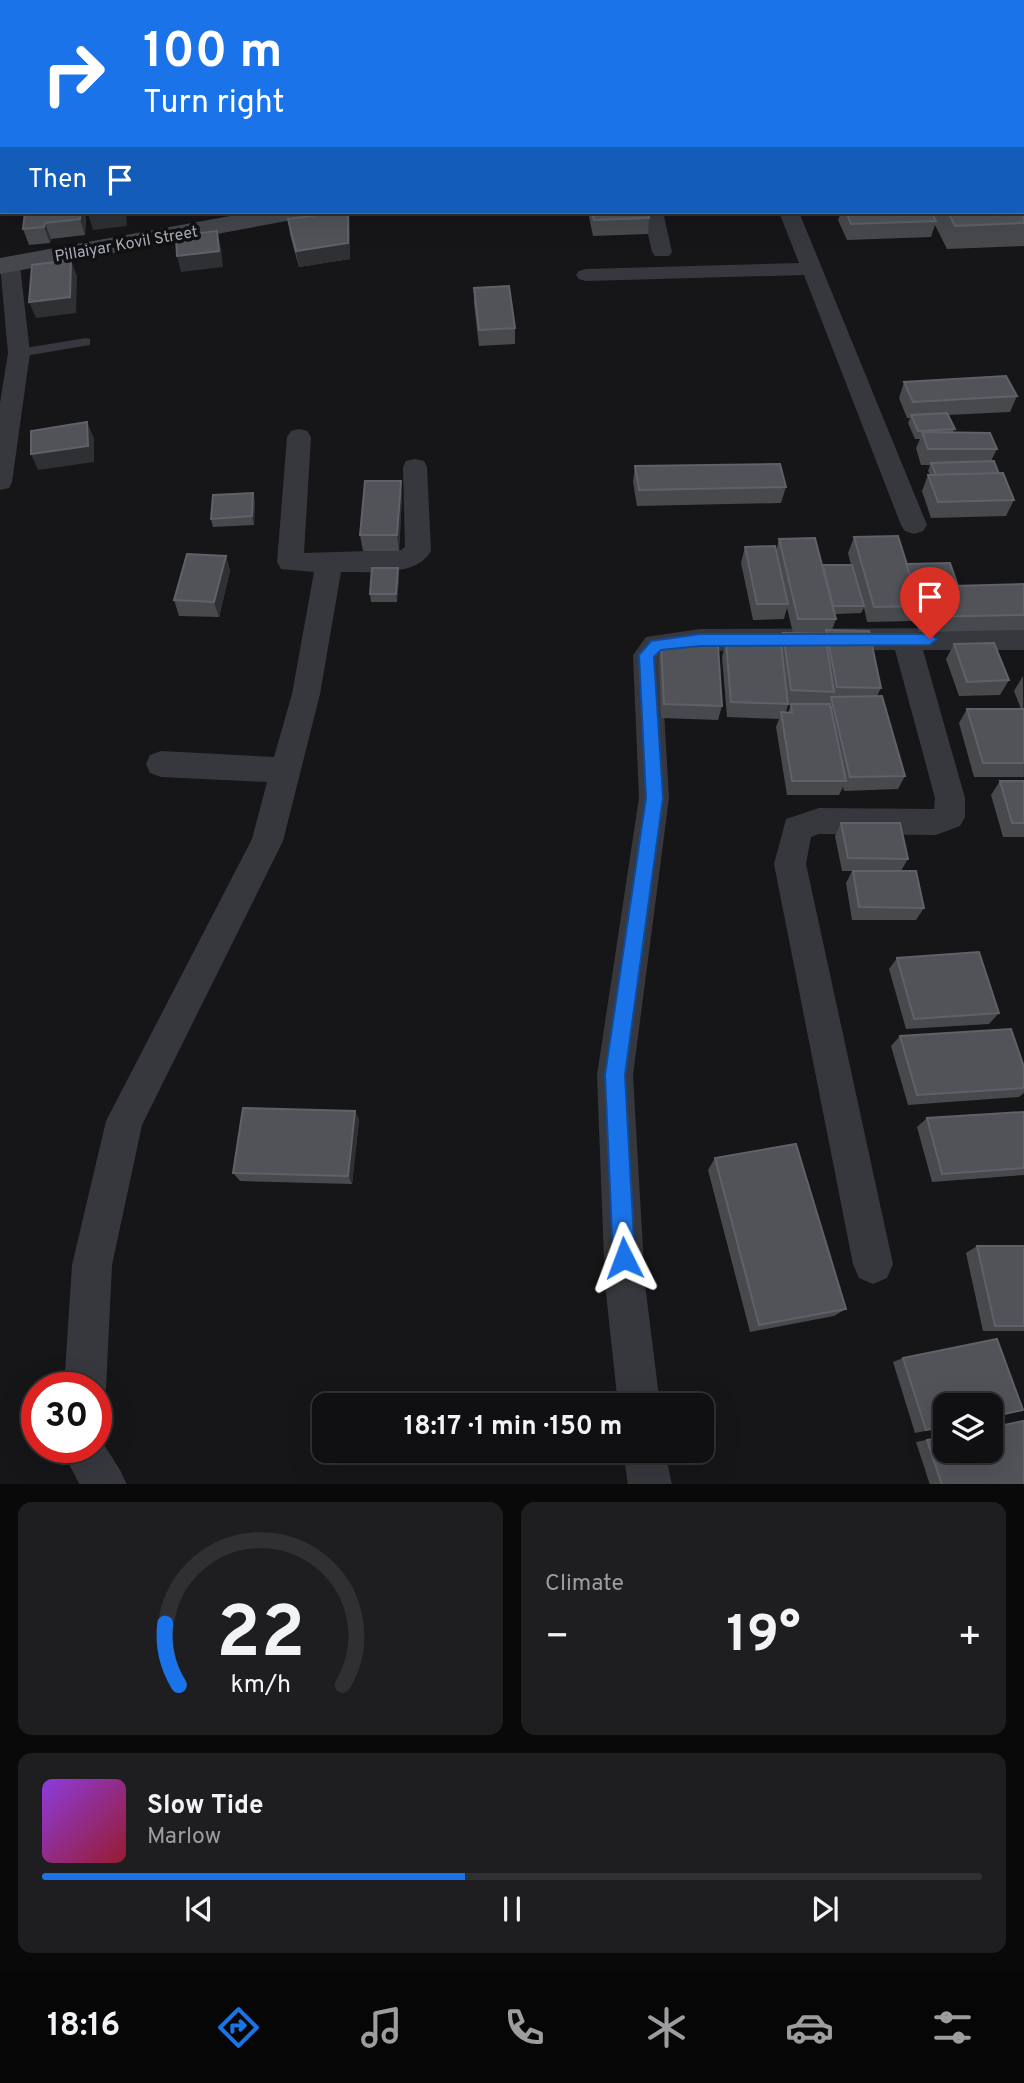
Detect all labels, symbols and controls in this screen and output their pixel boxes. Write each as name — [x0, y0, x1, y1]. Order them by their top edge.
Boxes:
text: 100 m — [143, 23, 282, 85]
icon: right — [28, 28, 119, 119]
text: Turn right — [143, 84, 285, 124]
icon: arrive — [101, 161, 139, 199]
text: Then — [28, 164, 87, 197]
street label: Pillaiyar Kovil Street — [53, 223, 199, 267]
pin — [900, 567, 960, 639]
icon: arrive — [911, 578, 949, 616]
position arrow — [587, 1221, 661, 1295]
speed limit sign: 30 — [21, 1372, 112, 1463]
map controls — [933, 1393, 1003, 1463]
button: layers — [933, 1393, 1003, 1463]
text: 18:17 · 1 min · 150 m — [404, 1411, 622, 1444]
text: Climate — [545, 1570, 624, 1599]
text: 22 — [216, 1591, 305, 1683]
text: 19° — [726, 1604, 801, 1670]
text: − — [545, 1614, 570, 1663]
text: + — [957, 1614, 982, 1663]
text: km/h — [230, 1669, 291, 1701]
text: Slow Tide — [147, 1790, 264, 1823]
text: Marlow — [147, 1823, 221, 1852]
icon: previous — [180, 1890, 218, 1928]
icon: pause — [493, 1890, 531, 1928]
icon: next — [806, 1890, 844, 1928]
icon: directions — [214, 2003, 263, 2052]
icon: music — [357, 2003, 406, 2052]
icon: phone — [500, 2003, 549, 2052]
icon: climate — [642, 2003, 691, 2052]
icon: car — [785, 2003, 834, 2052]
icon: filters — [928, 2003, 977, 2052]
text: 18:16 — [47, 2007, 120, 2047]

